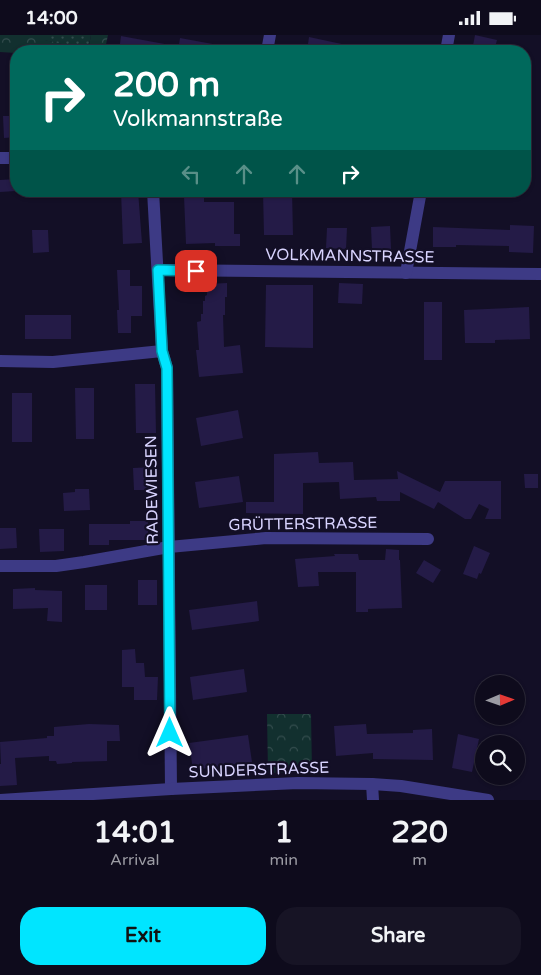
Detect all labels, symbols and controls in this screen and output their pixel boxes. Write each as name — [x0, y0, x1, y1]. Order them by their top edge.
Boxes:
text: 14:00 — [25, 7, 78, 29]
text: 200 m — [113, 64, 220, 106]
icon: right — [30, 65, 95, 130]
text: Volkmannstraße — [113, 106, 283, 132]
icon: left — [177, 160, 205, 188]
icon: ahead — [230, 160, 258, 188]
icon: ahead — [283, 160, 311, 188]
icon: right — [336, 160, 364, 188]
street label: VOLKMANNSTRASSE — [265, 245, 435, 267]
pin — [175, 250, 217, 292]
icon: arrive — [182, 257, 210, 285]
street label: RADEWIESEN — [141, 435, 163, 545]
street label: GRÜTTERSTRASSE — [228, 513, 378, 535]
north arrow — [475, 675, 525, 725]
map controls — [475, 675, 525, 785]
position arrow — [143, 706, 195, 758]
button: search — [475, 735, 525, 785]
street label: SUNDERSTRASSE — [188, 758, 330, 782]
text: 14:01 — [93, 814, 176, 851]
text: 1 — [274, 814, 293, 851]
text: 220 — [391, 814, 448, 851]
text: Arrival — [110, 850, 160, 870]
text: min — [270, 850, 298, 870]
text: m — [412, 850, 427, 870]
button: Exit — [20, 907, 266, 965]
button: Share — [276, 907, 521, 965]

